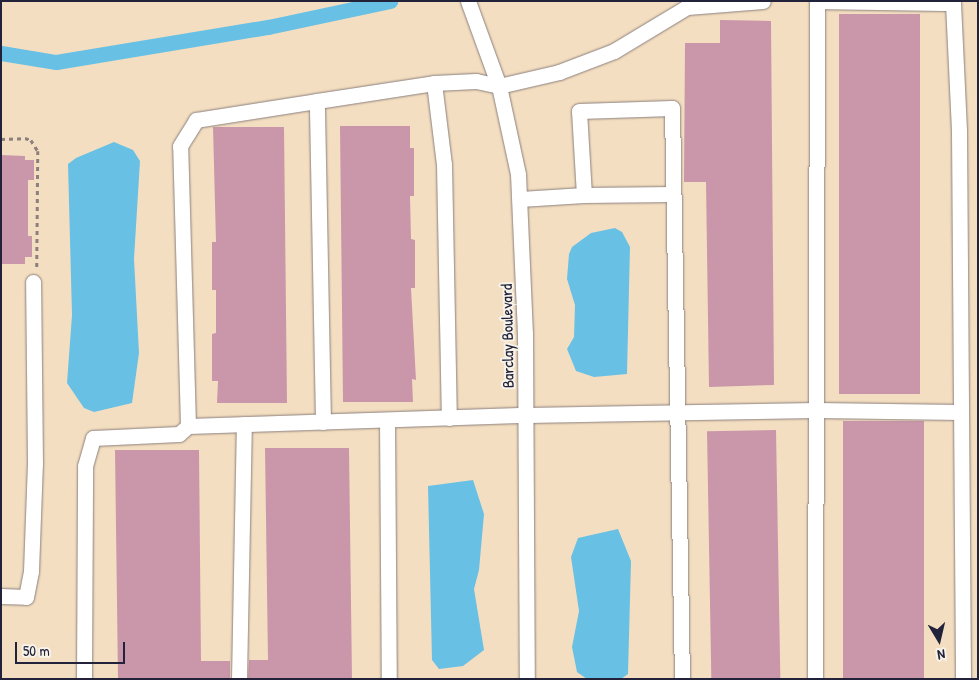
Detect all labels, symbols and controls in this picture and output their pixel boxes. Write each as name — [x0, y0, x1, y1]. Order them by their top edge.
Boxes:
street label: Barclay Boulevard — [496, 284, 518, 388]
north arrow — [914, 615, 964, 665]
scale bar — [18, 632, 128, 664]
text: 50 m — [23, 640, 50, 661]
text: N — [936, 645, 947, 665]

